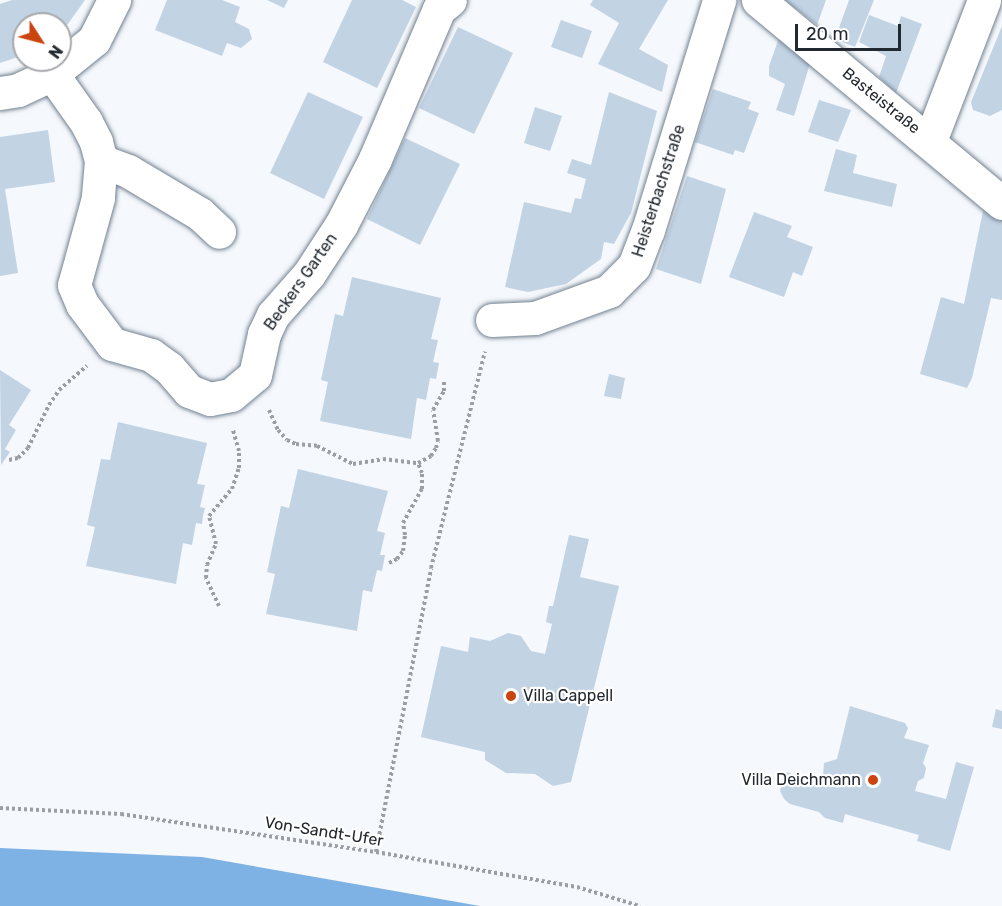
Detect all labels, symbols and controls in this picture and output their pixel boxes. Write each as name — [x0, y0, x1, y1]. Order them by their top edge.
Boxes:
north arrow — [12, 12, 72, 72]
scale bar — [798, 12, 904, 50]
text: 20 m — [806, 23, 848, 45]
text: N — [44, 41, 66, 62]
street label: Basteistraße — [838, 64, 924, 138]
street label: Heisterbachstraße — [629, 122, 689, 260]
street label: Beckers Garten — [260, 230, 342, 334]
place label: Villa Cappell — [523, 686, 613, 706]
marker: Villa Cappell — [504, 689, 518, 703]
place label: Villa Deichmann — [741, 770, 861, 790]
marker: Villa Deichmann — [866, 773, 880, 787]
street label: Von-Sandt-Ufer — [263, 813, 385, 851]

